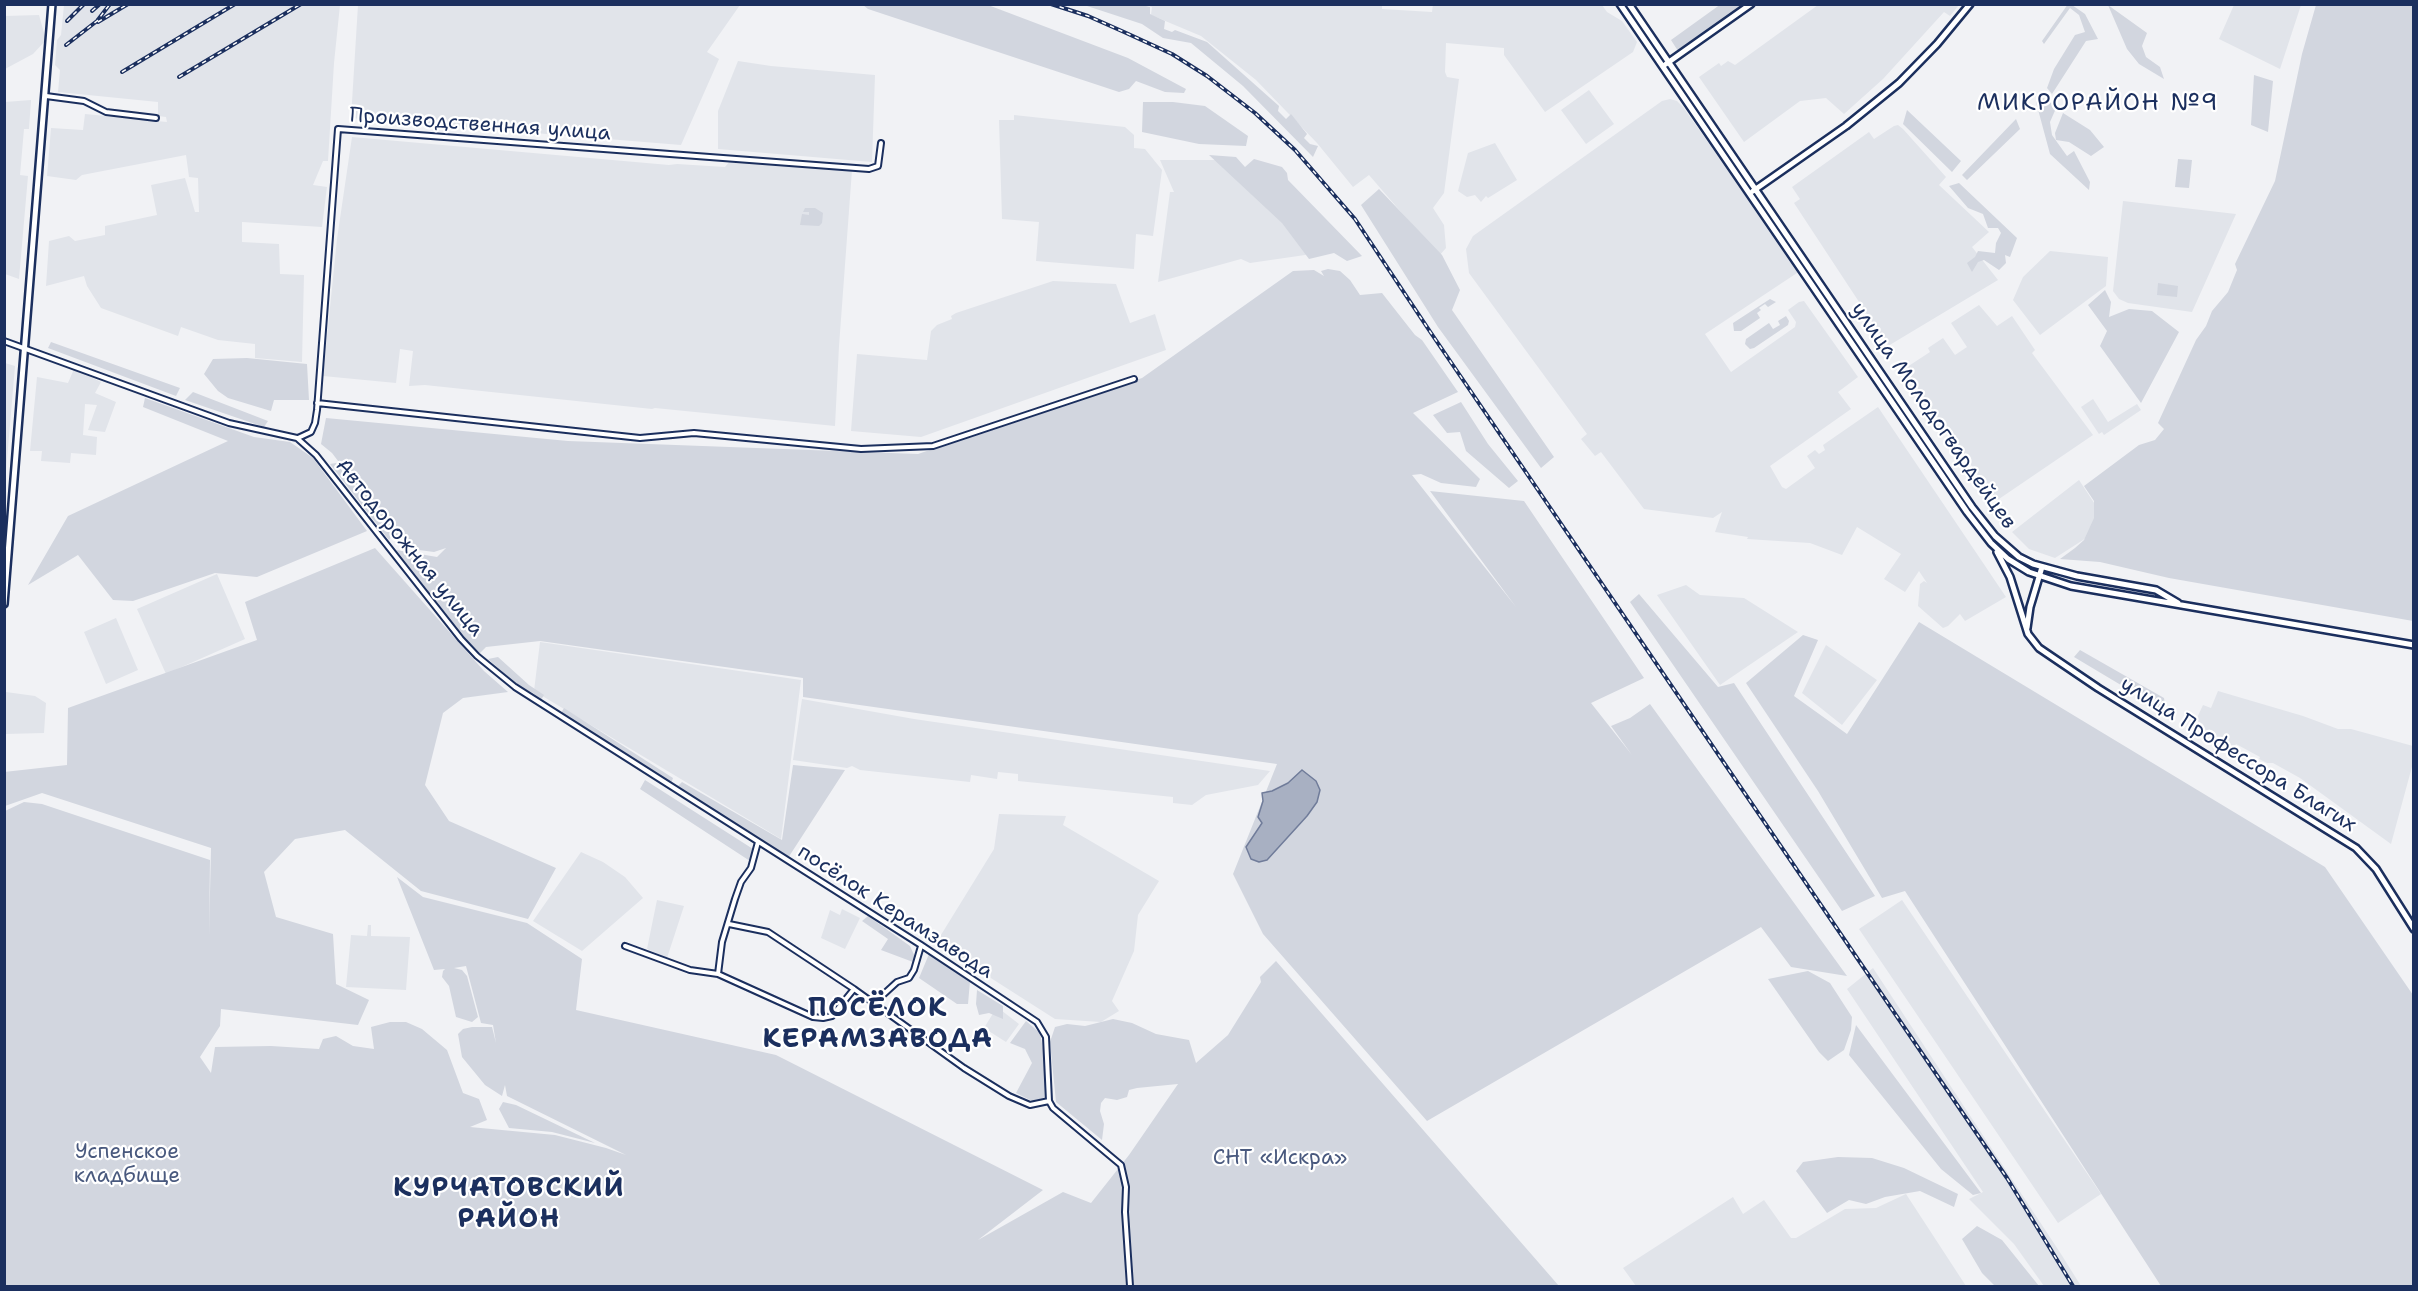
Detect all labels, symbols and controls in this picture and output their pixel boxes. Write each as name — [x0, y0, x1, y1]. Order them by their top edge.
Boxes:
district label: МИКРОРАЙОН №9 — [1977, 90, 2219, 118]
street label: Производственная улица — [348, 103, 612, 147]
street label: улица Молодогвардейцев — [1845, 298, 2021, 534]
street label: Автодорожная улица — [330, 454, 488, 642]
street label: улица Профессора Благих — [2115, 672, 2361, 838]
street label: посёлок Керамзавода — [793, 839, 997, 985]
district label: ПОСЁЛОК КЕРАМЗАВОДА — [762, 993, 994, 1056]
park label: Успенское кладбище — [74, 1140, 180, 1190]
park label: СНТ «Искра» — [1213, 1146, 1347, 1172]
district label: КУРЧАТОВСКИЙ РАЙОН — [393, 1173, 625, 1236]

